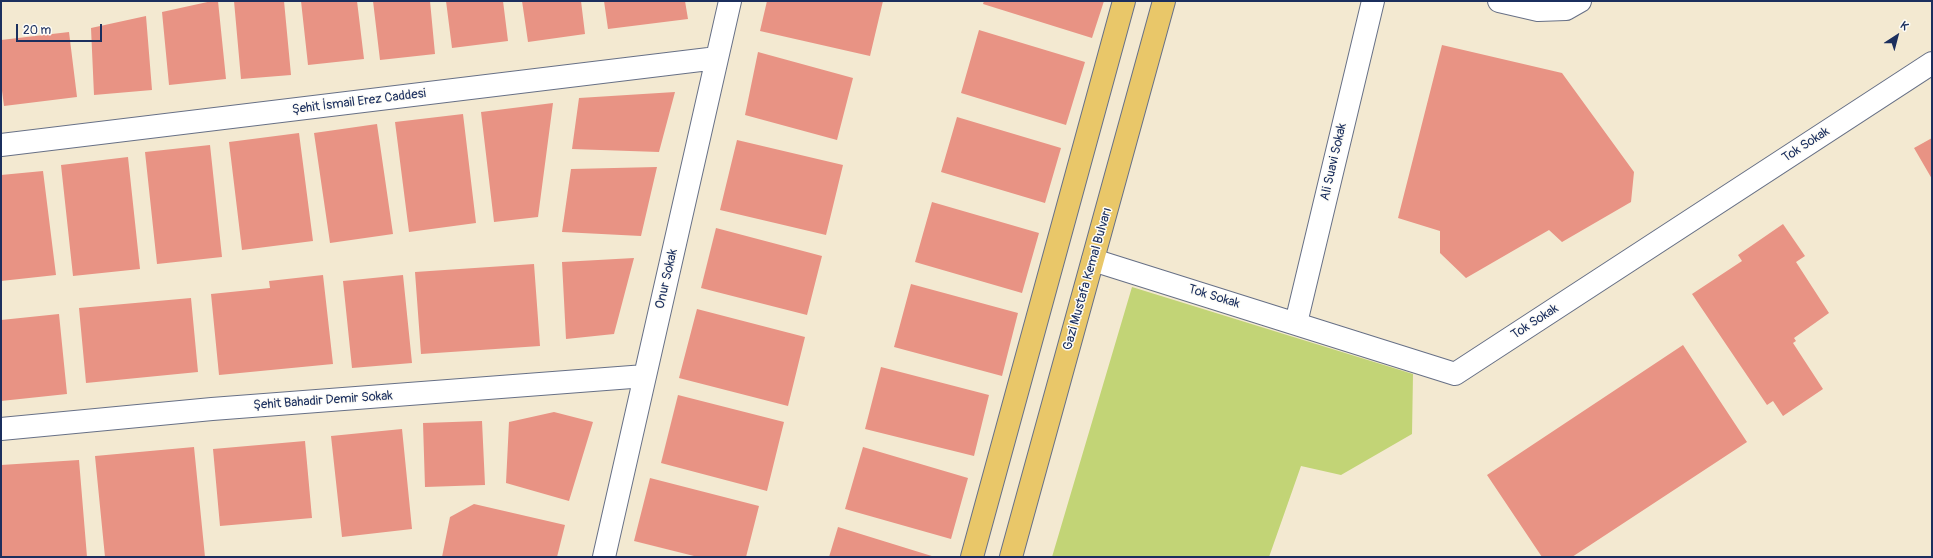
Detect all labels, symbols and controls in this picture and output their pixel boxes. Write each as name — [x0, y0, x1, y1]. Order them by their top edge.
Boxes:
scale bar — [18, 16, 104, 42]
north arrow — [1877, 16, 1917, 56]
text: K — [1898, 19, 1911, 33]
text: 20 m — [23, 23, 51, 38]
street label: Şehit İsmail Erez Caddesi — [291, 86, 427, 118]
street label: Ali Suavi Sokak — [1317, 122, 1351, 202]
street label: Tok Sokak — [1779, 124, 1833, 166]
street label: Gazi Mustafa Kemal Bulvarı — [1060, 206, 1116, 352]
street label: Onur Sokak — [653, 247, 681, 311]
street label: Tok Sokak — [1186, 282, 1242, 312]
street label: Tok Sokak — [1508, 301, 1562, 343]
street label: Şehit Bahadir Demir Sokak — [253, 388, 393, 414]

